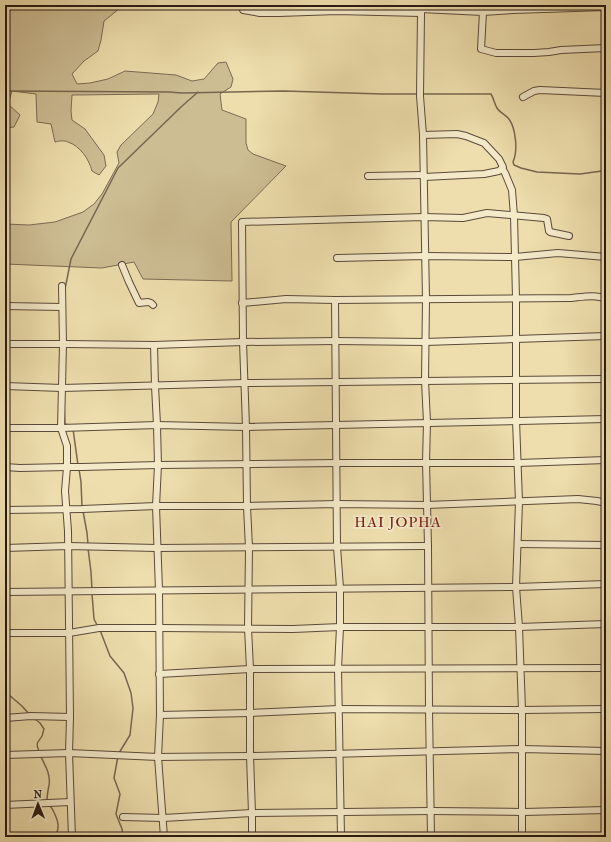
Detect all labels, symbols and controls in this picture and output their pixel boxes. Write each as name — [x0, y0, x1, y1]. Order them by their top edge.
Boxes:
district label: HAI JOPHA — [354, 513, 442, 531]
north arrow — [18, 784, 58, 824]
text: N — [34, 788, 43, 801]

